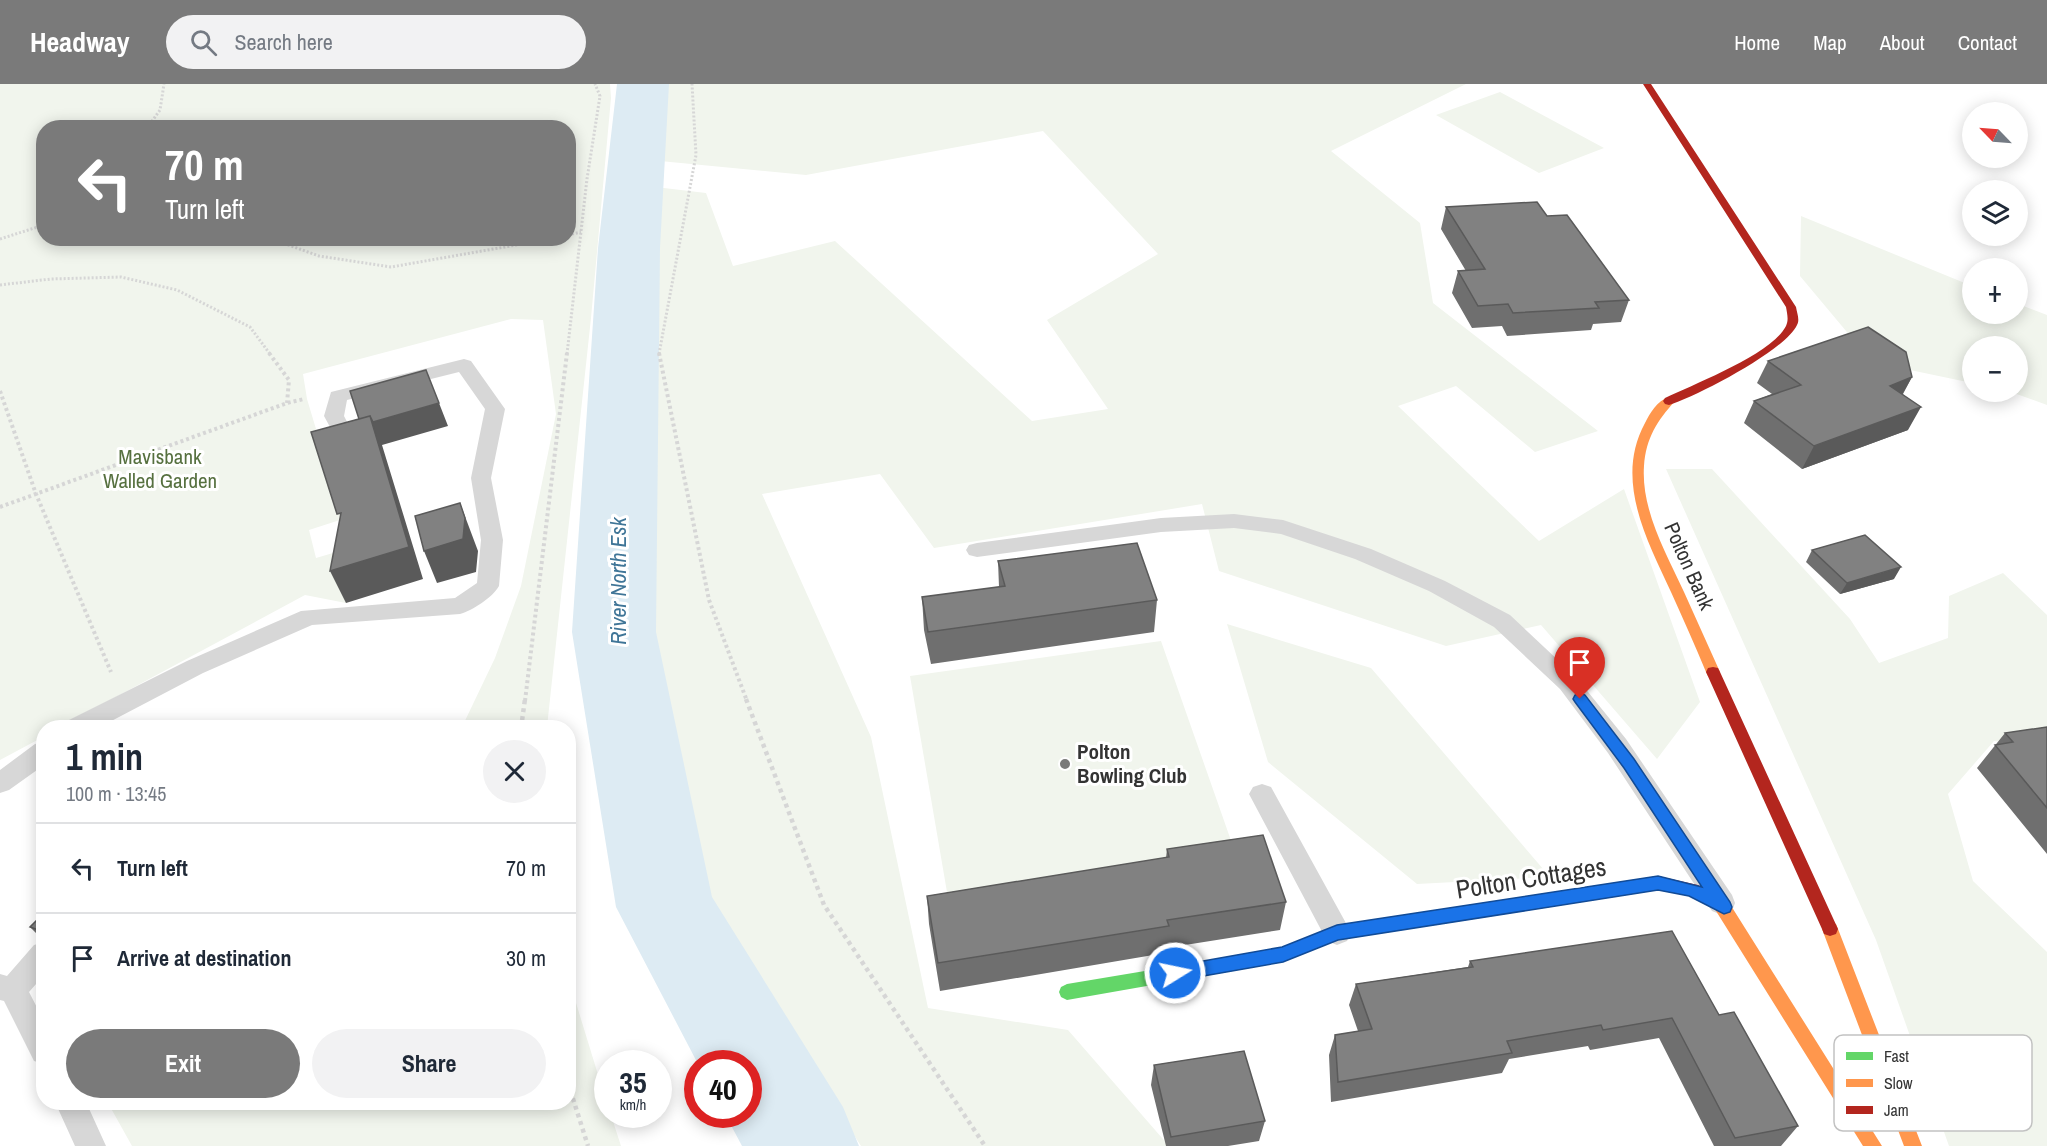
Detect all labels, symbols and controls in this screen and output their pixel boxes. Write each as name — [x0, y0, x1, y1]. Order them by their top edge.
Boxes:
search box — [166, 15, 586, 69]
text: Headway — [30, 23, 130, 61]
icon: search — [187, 26, 220, 59]
text: Search here — [235, 27, 333, 57]
text: Home — [1734, 28, 1780, 57]
text: Map — [1813, 28, 1847, 57]
text: About — [1880, 28, 1925, 57]
text: Contact — [1958, 28, 2017, 57]
north arrow — [1962, 102, 2028, 168]
map controls — [1962, 102, 2028, 402]
text: 70 m — [165, 137, 244, 193]
icon: left — [66, 144, 144, 222]
button: layers — [1962, 180, 2028, 246]
text: Turn left — [165, 191, 244, 227]
button: + — [1962, 258, 2028, 324]
button: − — [1962, 336, 2028, 402]
park label: Mavisbank Walled Garden — [103, 442, 217, 495]
water label: River North Esk — [603, 516, 633, 645]
street label: Polton Bank — [1657, 517, 1722, 614]
pin — [1554, 637, 1605, 699]
icon: arrive — [1563, 646, 1596, 679]
text: 1 min — [66, 733, 143, 781]
place label: Polton Bowling Club — [1077, 737, 1187, 790]
button: close — [483, 740, 546, 803]
marker: Polton Bowling Club — [1058, 757, 1072, 771]
text: 100 m · 13:45 — [66, 780, 166, 807]
street label: Polton Cottages — [1453, 848, 1609, 907]
icon: left — [66, 852, 99, 885]
text: Turn left — [117, 853, 188, 883]
text: 70 m — [506, 853, 546, 883]
position arrow — [1143, 941, 1207, 1005]
icon: arrive — [66, 942, 99, 975]
text: Arrive at destination — [117, 943, 291, 973]
text: 30 m — [506, 943, 546, 973]
button: Exit — [66, 1029, 300, 1098]
button: Share — [312, 1029, 546, 1098]
legend — [1834, 1035, 2032, 1131]
text: Fast — [1884, 1045, 1909, 1067]
speed limit sign: 40 — [684, 1050, 762, 1128]
text: 35 — [619, 1062, 647, 1102]
text: Slow — [1884, 1072, 1913, 1094]
text: km/h — [620, 1094, 646, 1115]
text: Jam — [1884, 1099, 1909, 1121]

